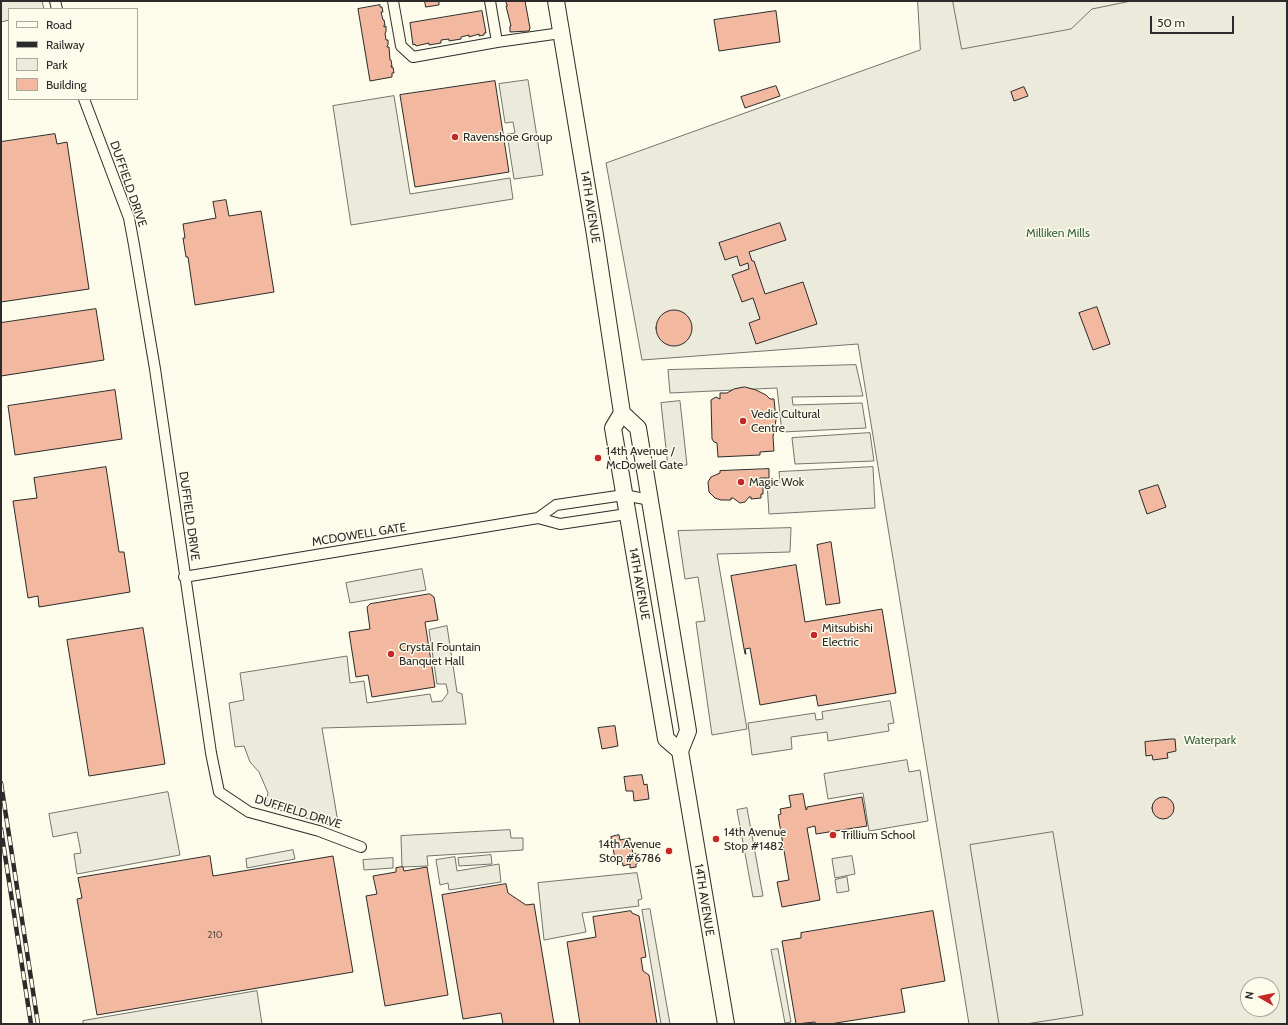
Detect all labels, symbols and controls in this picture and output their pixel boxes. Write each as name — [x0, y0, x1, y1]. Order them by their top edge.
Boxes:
legend — [8, 8, 138, 100]
scale bar — [1152, 8, 1236, 34]
text: 50 m — [1157, 15, 1185, 30]
text: Road — [46, 17, 72, 32]
text: Railway — [46, 37, 84, 52]
text: Park — [46, 57, 68, 72]
text: Building — [46, 77, 87, 92]
place label: Ravenshoe Group — [463, 130, 552, 144]
marker: Ravenshoe Group — [450, 132, 460, 142]
street label: DUFFIELD DRIVE — [107, 139, 149, 229]
street label: 14TH AVENUE — [577, 170, 603, 244]
park label: Milliken Mills — [1026, 226, 1090, 240]
place label: Vedic Cultural Centre — [751, 407, 820, 435]
marker: Vedic Cultural Centre — [738, 416, 748, 426]
place label: 14th Avenue / McDowell Gate — [606, 444, 683, 472]
marker: 14th Avenue / McDowell Gate — [593, 453, 603, 463]
street label: DUFFIELD DRIVE — [176, 470, 202, 562]
place label: Magic Wok — [749, 475, 804, 489]
marker: Magic Wok — [736, 477, 746, 487]
street label: MCDOWELL GATE — [311, 520, 407, 550]
street label: 14TH AVENUE — [626, 547, 652, 621]
place label: Mitsubishi Electric — [822, 621, 873, 649]
marker: Mitsubishi Electric — [809, 630, 819, 640]
place label: Crystal Fountain Banquet Hall — [399, 640, 481, 668]
marker: Crystal Fountain Banquet Hall — [386, 649, 396, 659]
park label: Waterpark — [1184, 733, 1236, 747]
street label: DUFFIELD DRIVE — [253, 792, 343, 832]
place label: 14th Avenue Stop #1482 — [724, 825, 786, 853]
place label: Trillium School — [841, 828, 915, 842]
marker: Trillium School — [828, 830, 838, 840]
marker: 14th Avenue Stop #1482 — [711, 834, 721, 844]
place label: 14th Avenue Stop #6786 — [599, 837, 661, 865]
marker: 14th Avenue Stop #6786 — [664, 846, 674, 856]
street label: 14TH AVENUE — [691, 863, 717, 937]
house number: 210 — [207, 929, 223, 941]
north arrow — [1240, 977, 1280, 1017]
text: N — [1242, 990, 1257, 1000]

